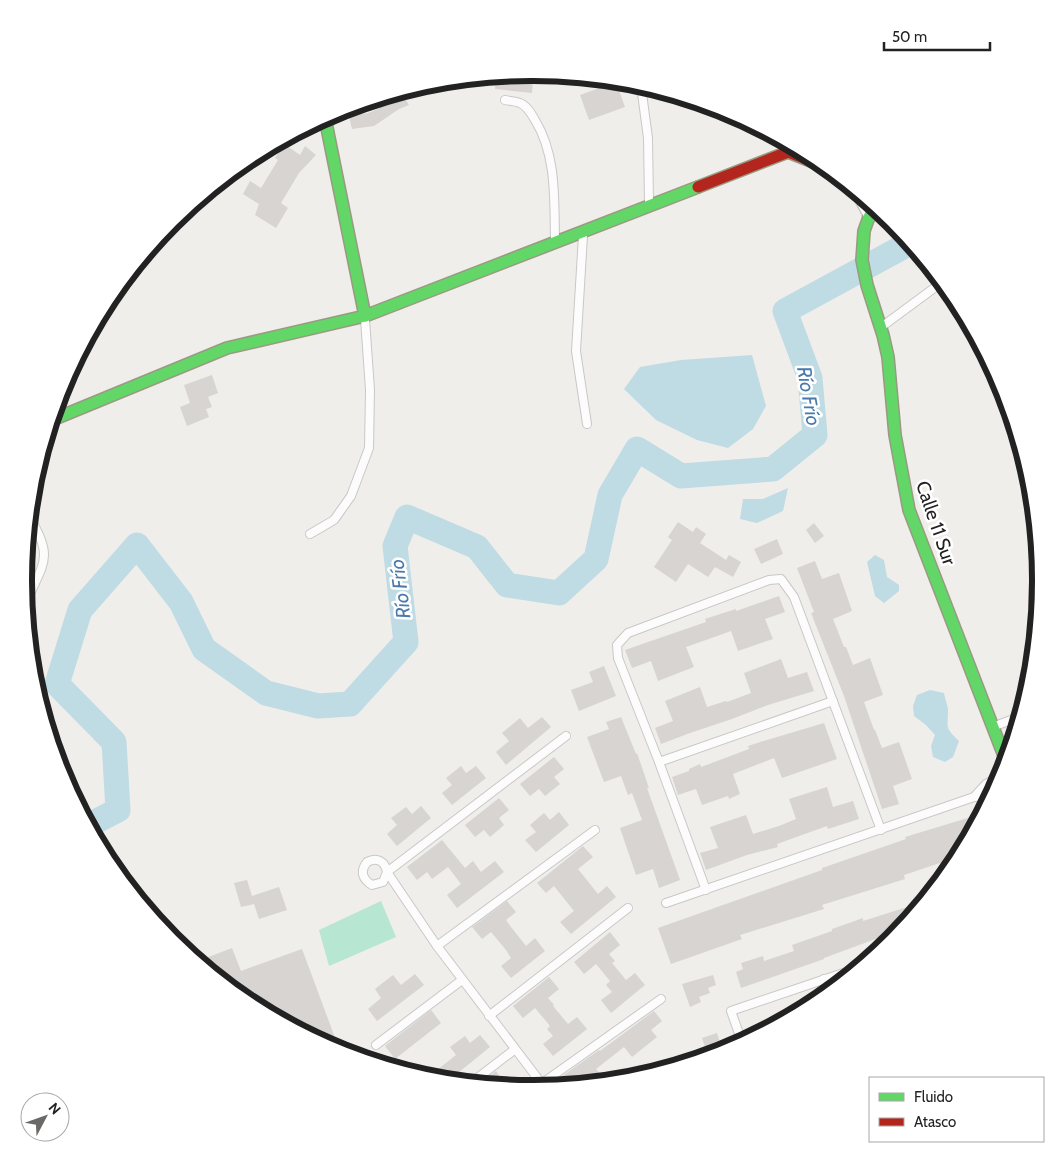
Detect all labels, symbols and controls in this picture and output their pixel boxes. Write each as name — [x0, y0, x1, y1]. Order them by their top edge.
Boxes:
scale bar — [884, 20, 990, 52]
text: 50 m — [892, 28, 927, 46]
water label: Río Frío — [792, 364, 826, 428]
street label: Calle 11 Sur — [911, 478, 961, 568]
water label: Río Frío — [384, 558, 416, 620]
legend — [869, 1077, 1044, 1142]
text: Fluido — [914, 1088, 953, 1106]
north arrow — [20, 1092, 70, 1142]
text: N — [45, 1099, 65, 1118]
text: Atasco — [914, 1113, 956, 1131]

